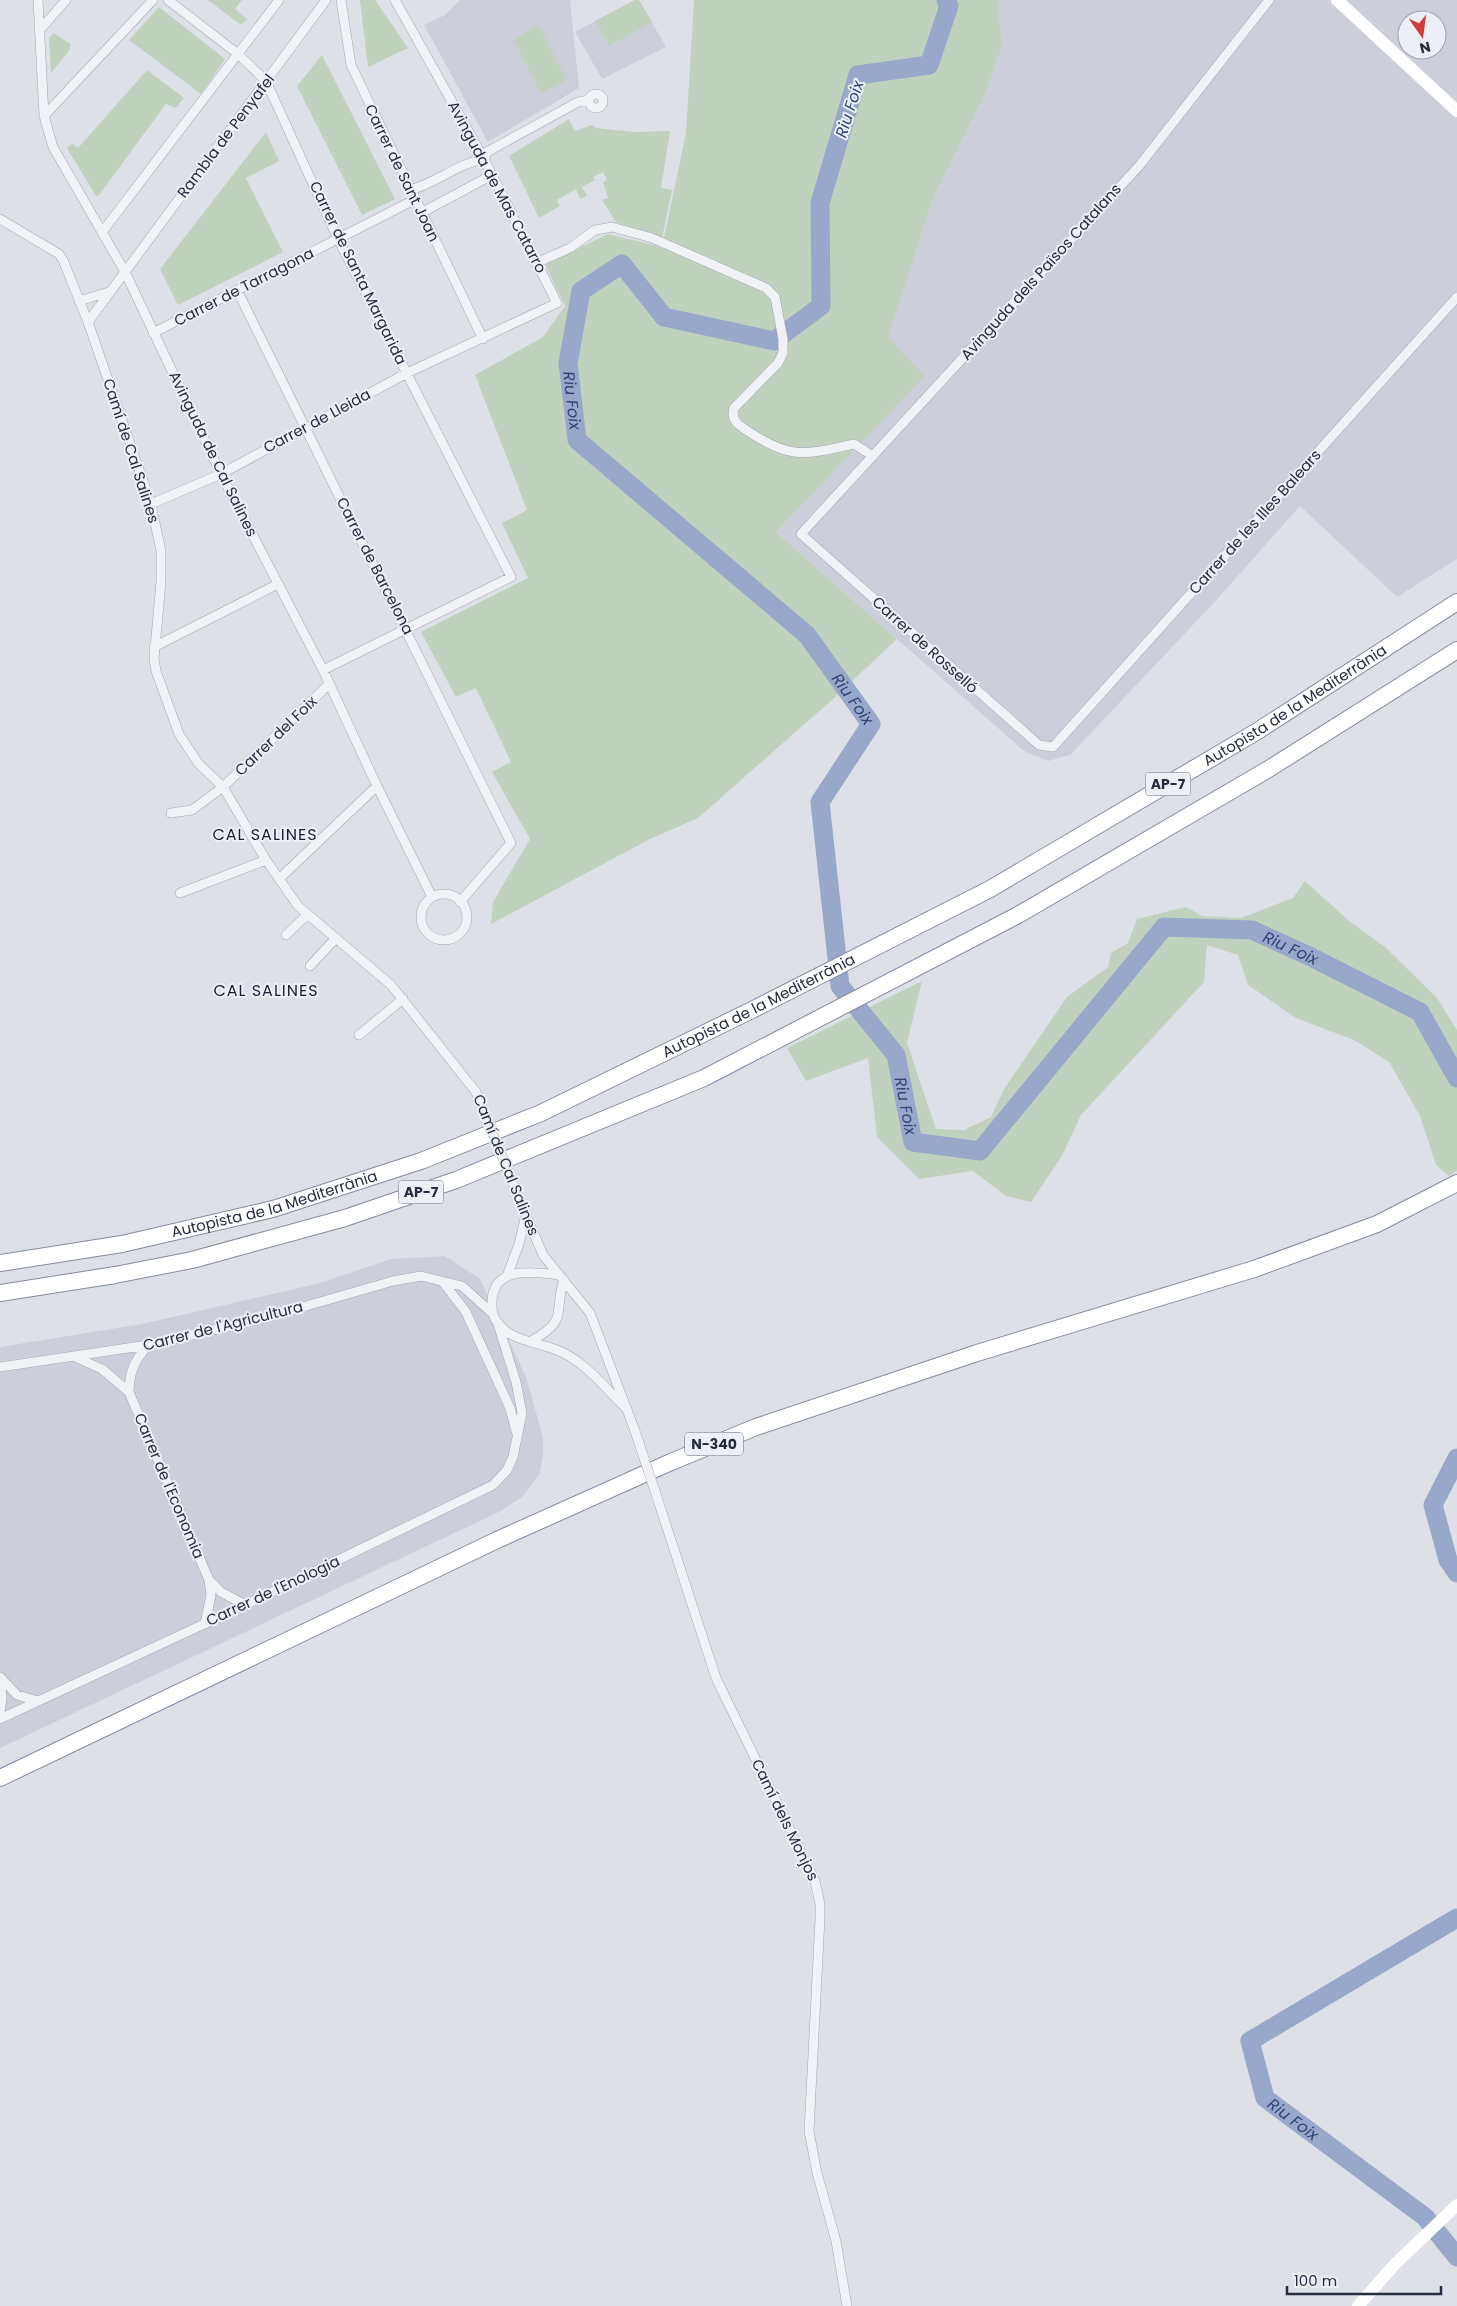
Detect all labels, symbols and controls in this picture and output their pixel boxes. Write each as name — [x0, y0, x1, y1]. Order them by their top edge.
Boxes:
north arrow — [1397, 10, 1447, 60]
text: N — [1418, 37, 1433, 59]
street label: Rambla de Penyafel — [172, 69, 279, 202]
water label: Riu Foix — [829, 76, 870, 141]
street label: Avinguda de Mas Catarro — [443, 97, 552, 277]
street label: Carrer de Sant Joan — [360, 101, 445, 245]
street label: Carrer de Santa Margarida — [305, 177, 412, 368]
street label: Avinguda dels Països Catalans — [955, 179, 1126, 365]
street label: Carrer de Tarragona — [170, 242, 317, 331]
street label: Avinguda de Cal Salines — [164, 367, 263, 540]
water label: Riu Foix — [557, 370, 587, 432]
street label: Camí de Cal Salines — [98, 376, 165, 526]
street label: Carrer de Lleida — [259, 383, 374, 458]
street label: Carrer de les Illes Balears — [1184, 445, 1325, 599]
street label: Carrer de Barcelona — [332, 493, 419, 638]
street label: Carrer de Rosselló — [868, 591, 983, 698]
street label: Autopista de la Mediterrània — [1199, 639, 1390, 771]
water label: Riu Foix — [826, 669, 880, 731]
street label: Carrer del Foix — [230, 691, 321, 780]
road number: AP-7 — [1146, 772, 1190, 796]
district label: CAL SALINES — [212, 823, 318, 846]
water label: Riu Foix — [1259, 926, 1323, 972]
street label: Autopista de la Mediterrània — [659, 948, 859, 1062]
district label: CAL SALINES — [213, 979, 319, 1002]
water label: Riu Foix — [889, 1075, 923, 1138]
street label: Camí de Cal Salines — [468, 1091, 545, 1239]
street label: Autopista de la Mediterrània — [169, 1165, 380, 1242]
road number: AP-7 — [398, 1180, 444, 1204]
street label: Carrer de l'Agricultura — [141, 1295, 305, 1356]
street label: Carrer de l'Economia — [129, 1410, 210, 1562]
road number: N-340 — [685, 1432, 743, 1456]
street label: Carrer de l'Enologia — [202, 1550, 343, 1631]
street label: Camí dels Monjos — [747, 1755, 824, 1884]
water label: Riu Foix — [1263, 2093, 1324, 2147]
scale bar — [1287, 2264, 1441, 2296]
text: 100 m — [1294, 2270, 1337, 2291]

